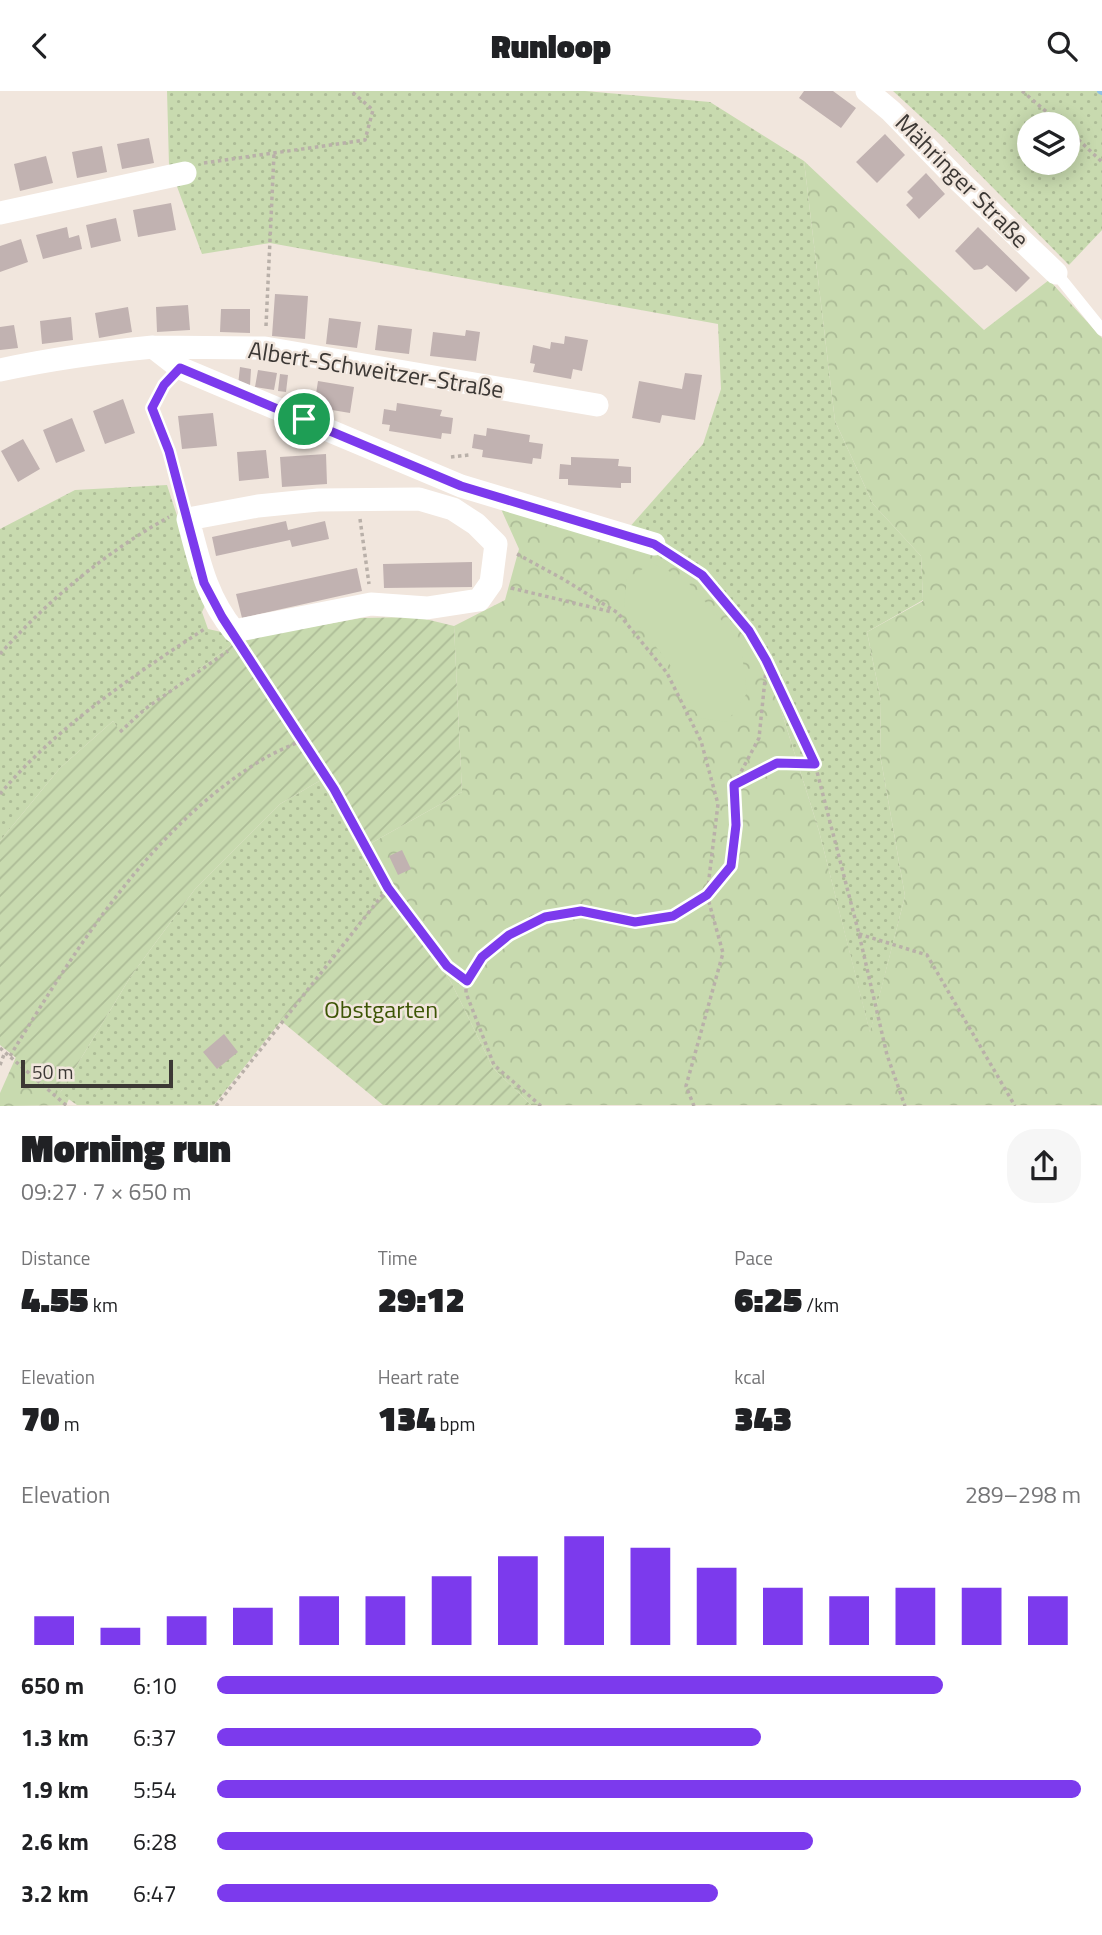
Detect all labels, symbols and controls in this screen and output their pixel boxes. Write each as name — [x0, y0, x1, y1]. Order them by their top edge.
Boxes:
text: Runloop — [491, 22, 611, 70]
icon: back — [21, 27, 59, 65]
icon: search — [1043, 27, 1081, 65]
street label: Mähringer Straße — [887, 105, 1038, 256]
map controls — [1017, 112, 1080, 175]
button: layers — [1017, 112, 1080, 175]
street label: Albert-Schweitzer-Straße — [246, 331, 507, 407]
pin — [274, 389, 334, 449]
icon: arrive — [285, 400, 323, 438]
park label: Obstgarten — [324, 991, 438, 1027]
scale bar — [21, 1057, 173, 1088]
text: 50 m — [32, 1057, 73, 1086]
text: Morning run — [21, 1119, 231, 1177]
button: share — [1007, 1129, 1081, 1203]
text: 09:27 · 7 × 650 m — [21, 1174, 191, 1209]
text: Distance — [21, 1243, 90, 1272]
text: Time — [378, 1243, 417, 1272]
text: Pace — [734, 1243, 773, 1272]
text: 4.55 — [21, 1272, 89, 1326]
text: 29:12 — [378, 1272, 465, 1326]
text: 6:25 — [734, 1272, 802, 1326]
text: km — [89, 1290, 118, 1319]
text: /km — [802, 1290, 839, 1319]
text: Elevation — [21, 1362, 95, 1391]
text: Heart rate — [378, 1362, 459, 1391]
text: kcal — [734, 1362, 765, 1391]
text: 70 — [21, 1391, 60, 1445]
text: 134 — [378, 1391, 435, 1445]
text: 343 — [734, 1391, 792, 1445]
text: m — [60, 1409, 80, 1438]
text: bpm — [435, 1409, 476, 1438]
text: Elevation — [21, 1477, 110, 1512]
text: 289–298 m — [965, 1477, 1081, 1512]
text: 650 m — [21, 1668, 84, 1703]
text: 6:10 — [133, 1668, 177, 1703]
text: 1.3 km — [21, 1720, 89, 1755]
text: 6:37 — [133, 1720, 177, 1755]
text: 1.9 km — [21, 1772, 89, 1807]
text: 5:54 — [133, 1772, 177, 1807]
text: 2.6 km — [21, 1824, 89, 1859]
text: 6:28 — [133, 1824, 177, 1859]
text: 3.2 km — [21, 1876, 89, 1911]
text: 6:47 — [133, 1876, 177, 1911]

